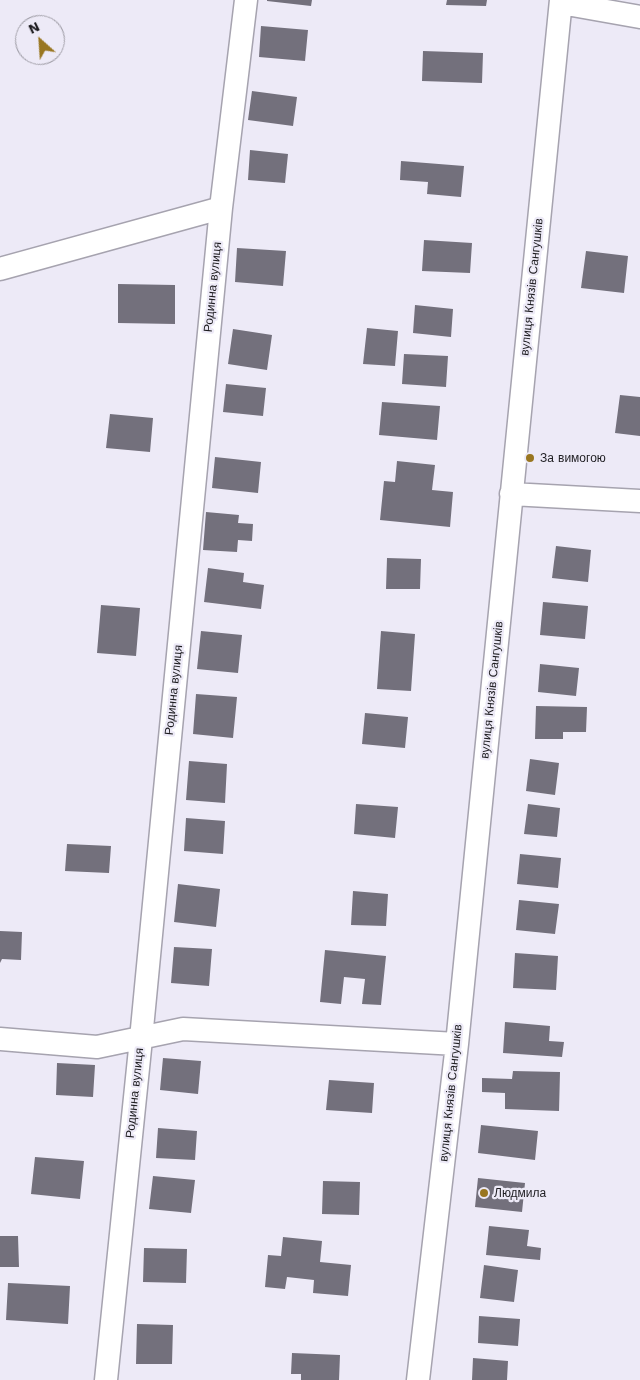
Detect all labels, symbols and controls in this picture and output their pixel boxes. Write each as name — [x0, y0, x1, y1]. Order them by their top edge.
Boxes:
north arrow — [15, 15, 65, 65]
text: N — [26, 18, 42, 37]
street label: вулиця Князів Сангушків — [518, 218, 546, 356]
street label: Родинна вулиця — [201, 241, 225, 333]
place label: За вимогою — [540, 451, 606, 465]
marker: За вимогою — [524, 452, 536, 464]
street label: вулиця Князів Сангушків — [478, 621, 506, 759]
street label: Родинна вулиця — [162, 644, 186, 736]
street label: вулиця Князів Сангушків — [437, 1024, 465, 1162]
street label: Родинна вулиця — [123, 1047, 147, 1139]
place label: Людмила — [494, 1186, 546, 1200]
marker: Людмила — [478, 1187, 490, 1199]

